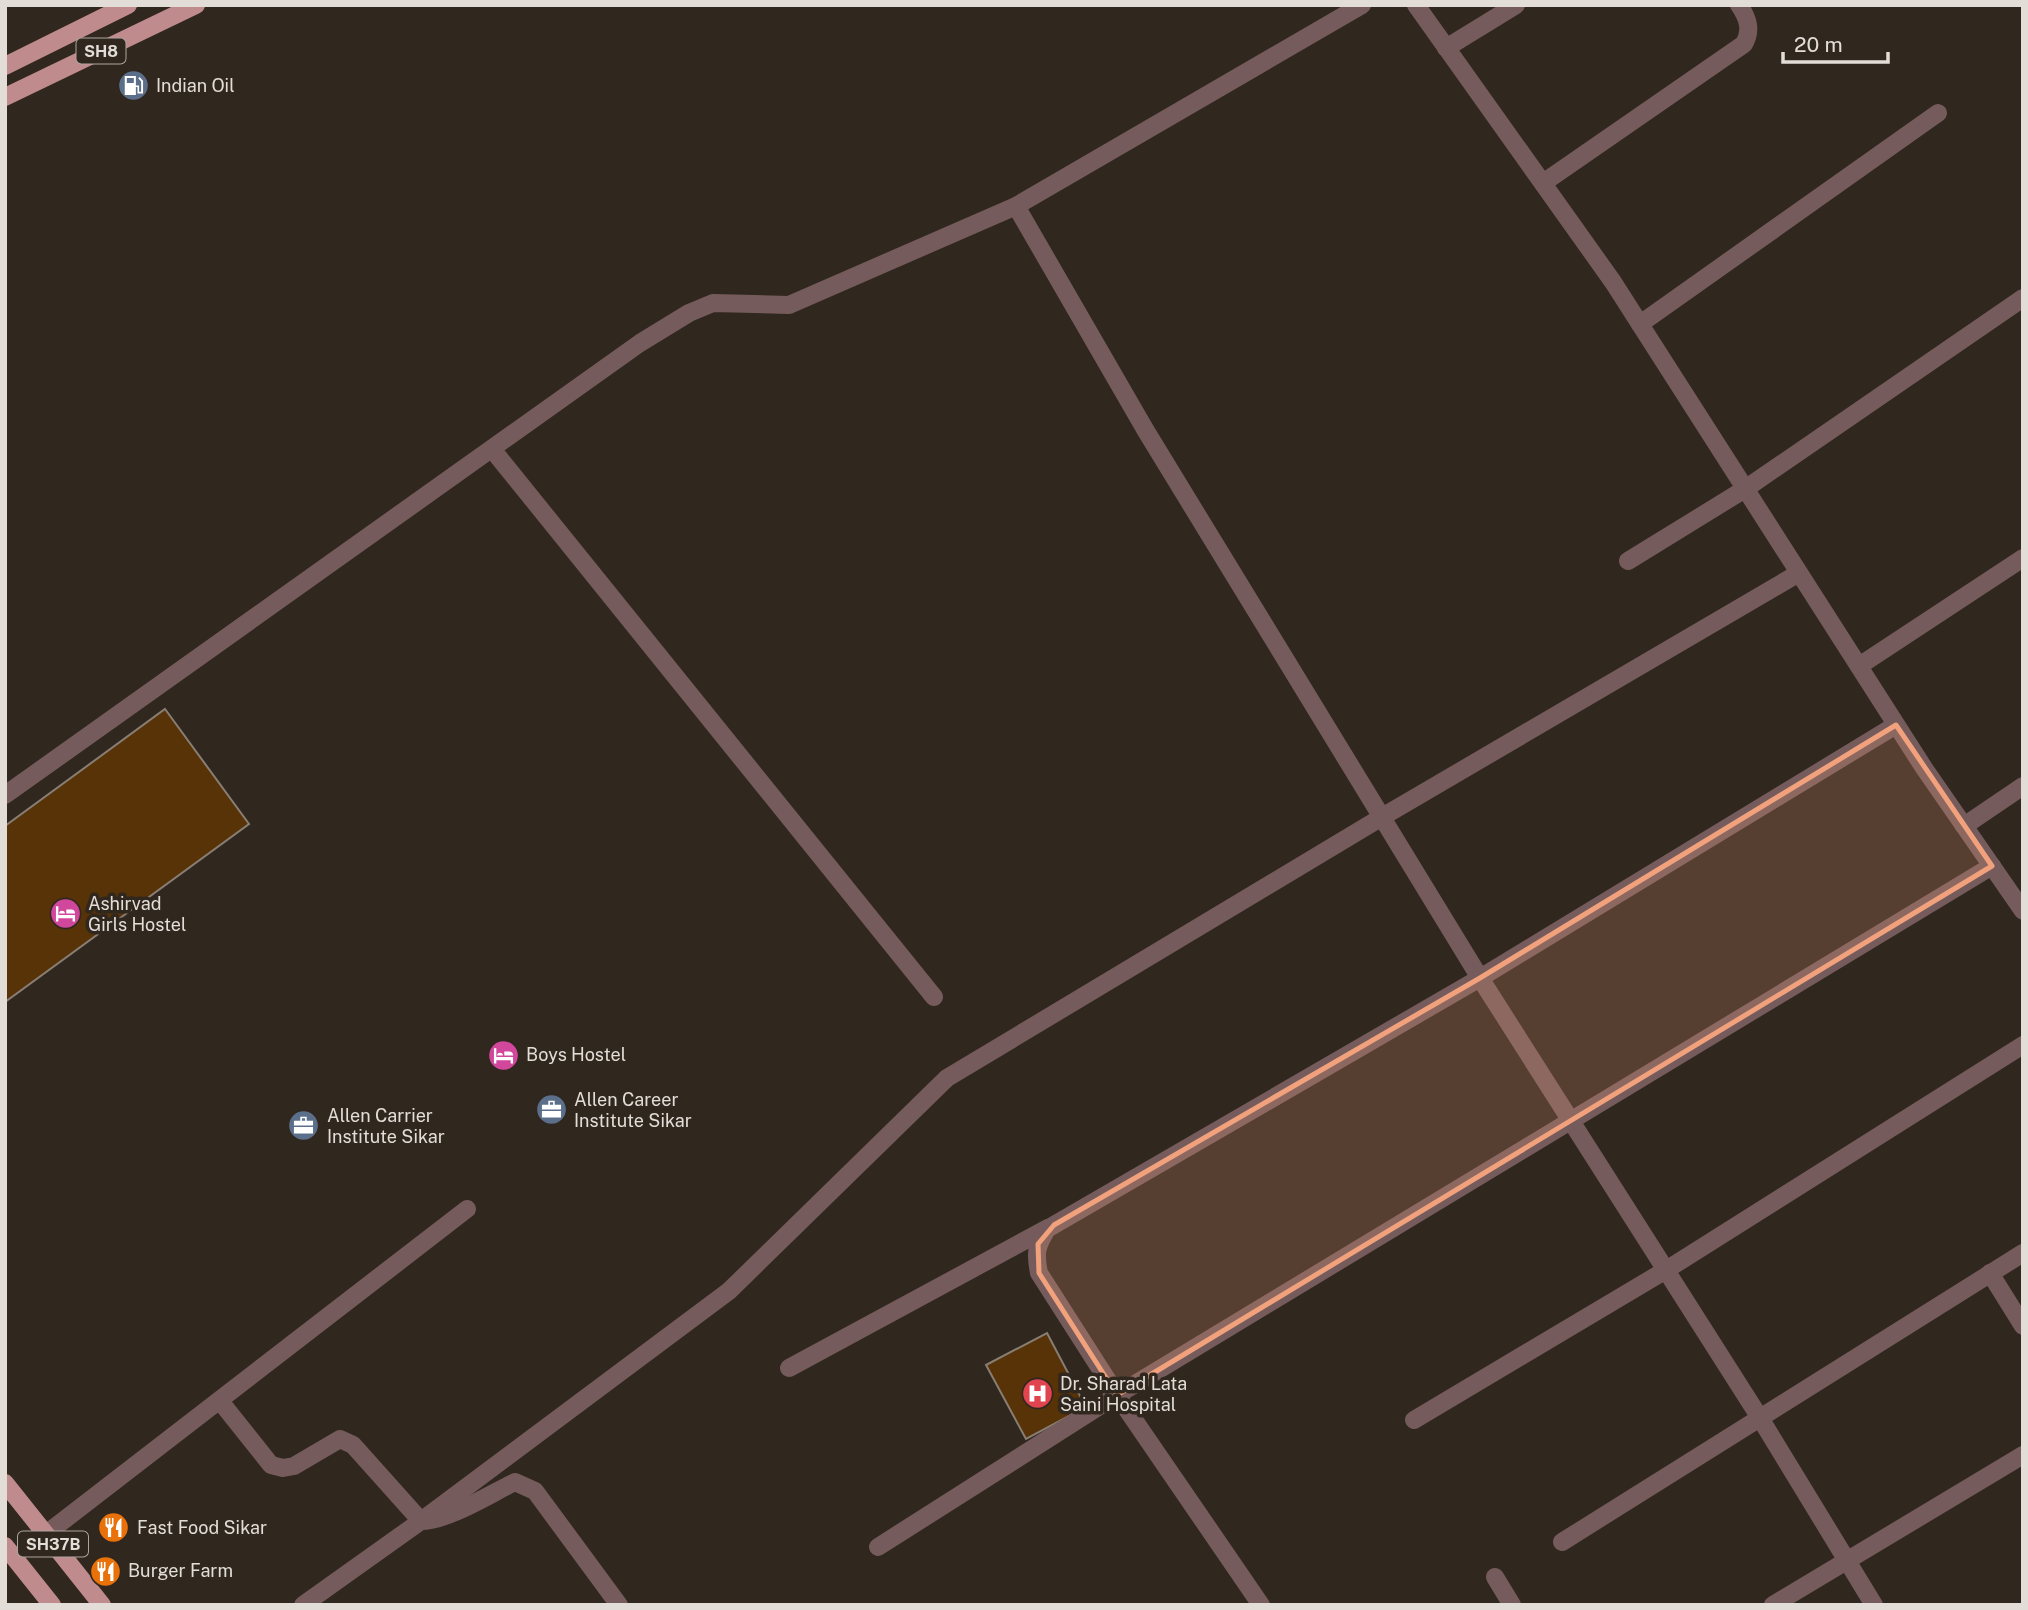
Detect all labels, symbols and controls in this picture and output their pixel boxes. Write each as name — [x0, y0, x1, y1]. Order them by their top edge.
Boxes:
scale bar — [1783, 21, 1888, 65]
text: 20 m — [1794, 32, 1843, 57]
road number: SH8 — [76, 38, 126, 64]
fuel station icon: Indian Oil — [116, 69, 150, 103]
place label: Indian Oil — [156, 75, 235, 96]
place label: Ashirvad Girls Hostel — [88, 893, 187, 935]
hotel icon: Ashirvad Girls Hostel — [48, 897, 82, 931]
hotel icon: Boys Hostel — [486, 1038, 520, 1072]
place label: Boys Hostel — [526, 1044, 626, 1065]
place label: Allen Career Institute Sikar — [574, 1089, 692, 1131]
office icon: Allen Career Institute Sikar — [534, 1093, 568, 1127]
place label: Allen Carrier Institute Sikar — [327, 1105, 445, 1147]
office icon: Allen Carrier Institute Sikar — [287, 1109, 321, 1143]
place label: Dr. Sharad Lata Saini Hospital — [1060, 1373, 1187, 1415]
hospital icon: Dr. Sharad Lata Saini Hospital — [1020, 1377, 1054, 1411]
restaurant icon: Fast Food Sikar — [97, 1511, 131, 1545]
place label: Fast Food Sikar — [137, 1517, 267, 1538]
road number: SH37B — [18, 1532, 88, 1556]
restaurant icon: Burger Farm — [88, 1554, 122, 1588]
place label: Burger Farm — [128, 1560, 233, 1581]

